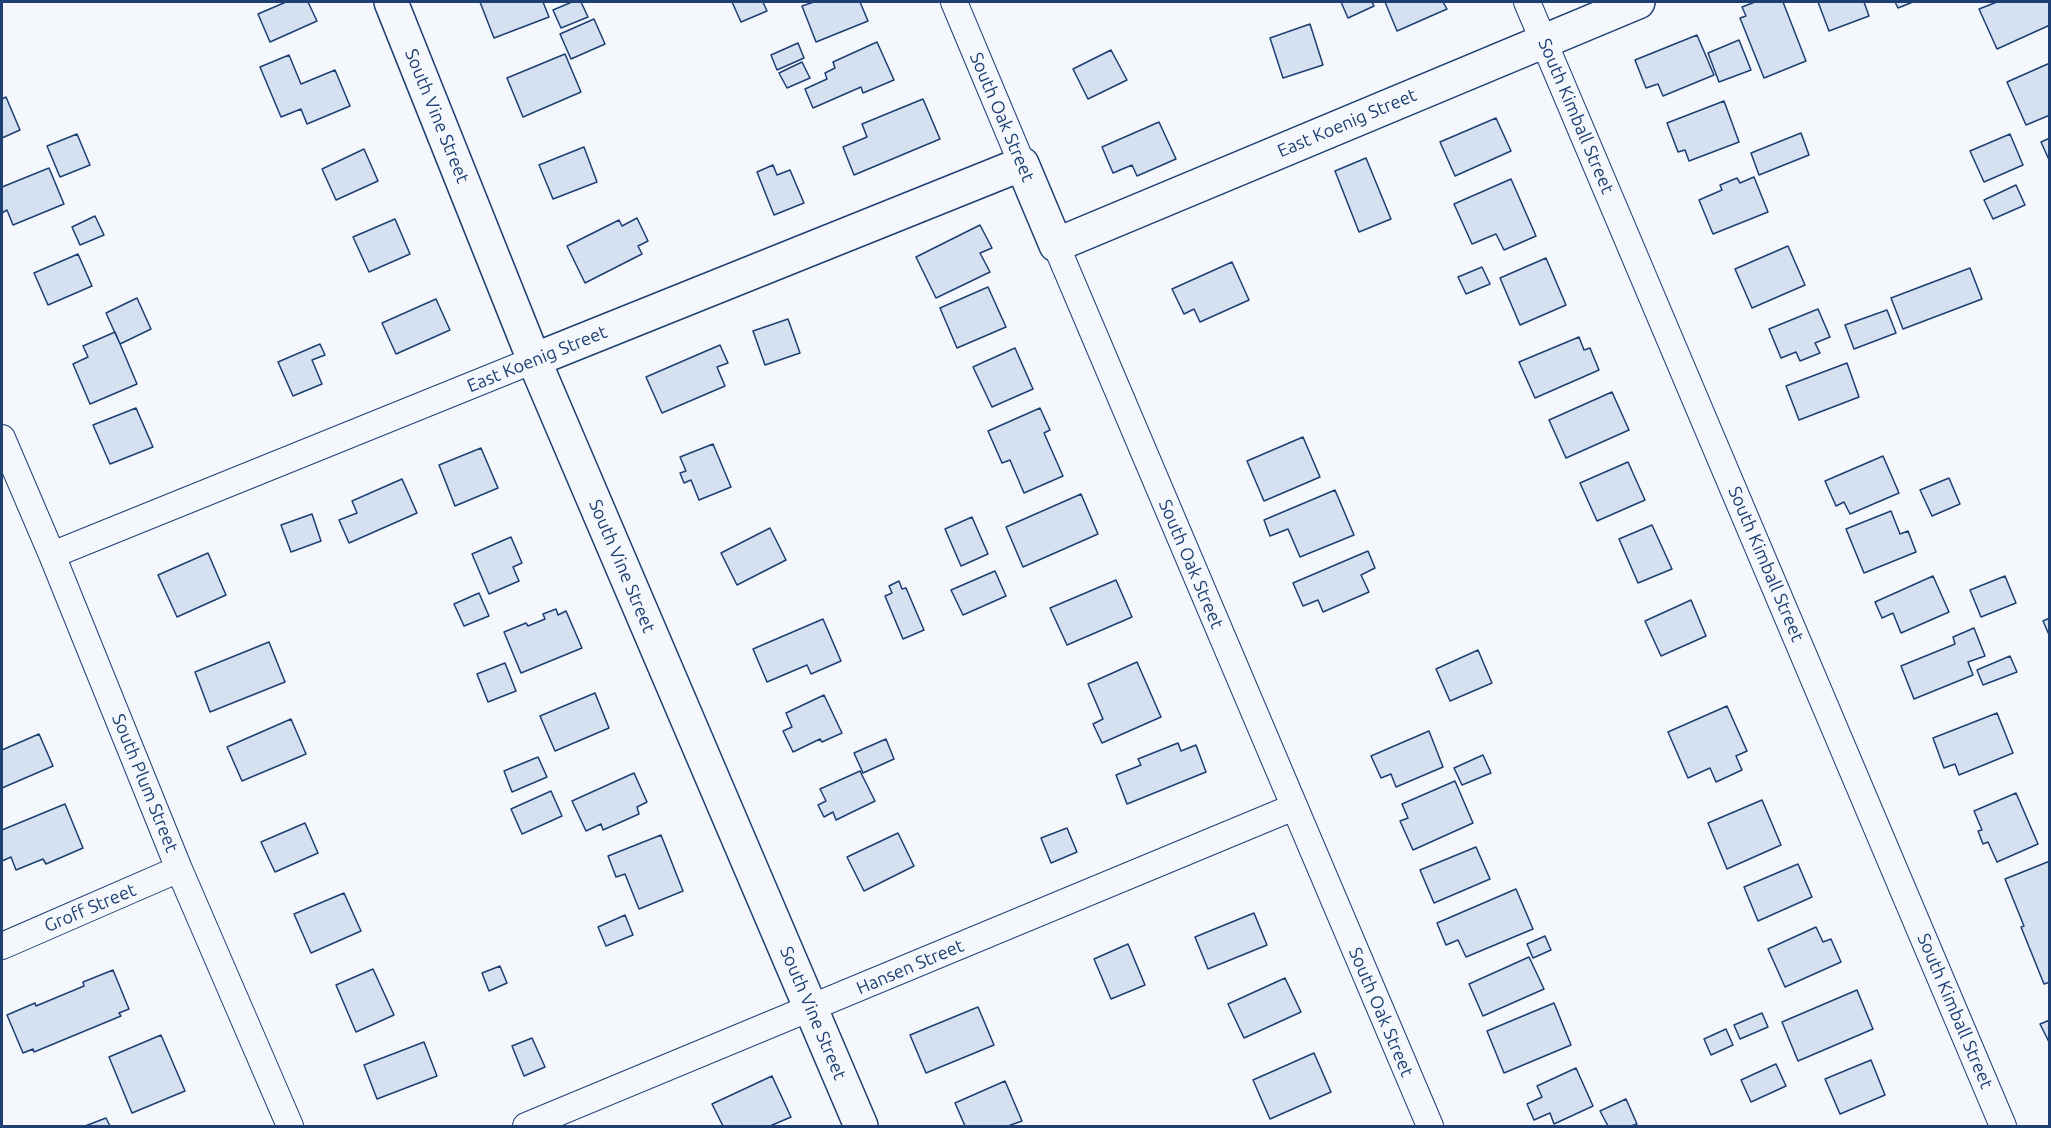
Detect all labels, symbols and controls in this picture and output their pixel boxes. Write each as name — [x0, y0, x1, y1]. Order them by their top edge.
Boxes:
street label: South Kimball Street — [1534, 35, 1618, 197]
street label: South Vine Street — [400, 46, 474, 186]
street label: South Oak Street — [965, 49, 1039, 185]
street label: East Koenig Street — [1274, 84, 1420, 162]
street label: East Koenig Street — [464, 321, 610, 397]
street label: South Kimball Street — [1724, 483, 1808, 645]
street label: South Vine Street — [584, 496, 660, 636]
street label: South Oak Street — [1154, 496, 1228, 632]
street label: South Plum Street — [107, 711, 183, 855]
street label: Groff Street — [41, 879, 139, 937]
street label: South Kimball Street — [1913, 930, 1997, 1092]
street label: Hansen Street — [853, 935, 967, 999]
street label: South Vine Street — [775, 943, 851, 1083]
street label: South Oak Street — [1344, 944, 1418, 1080]

